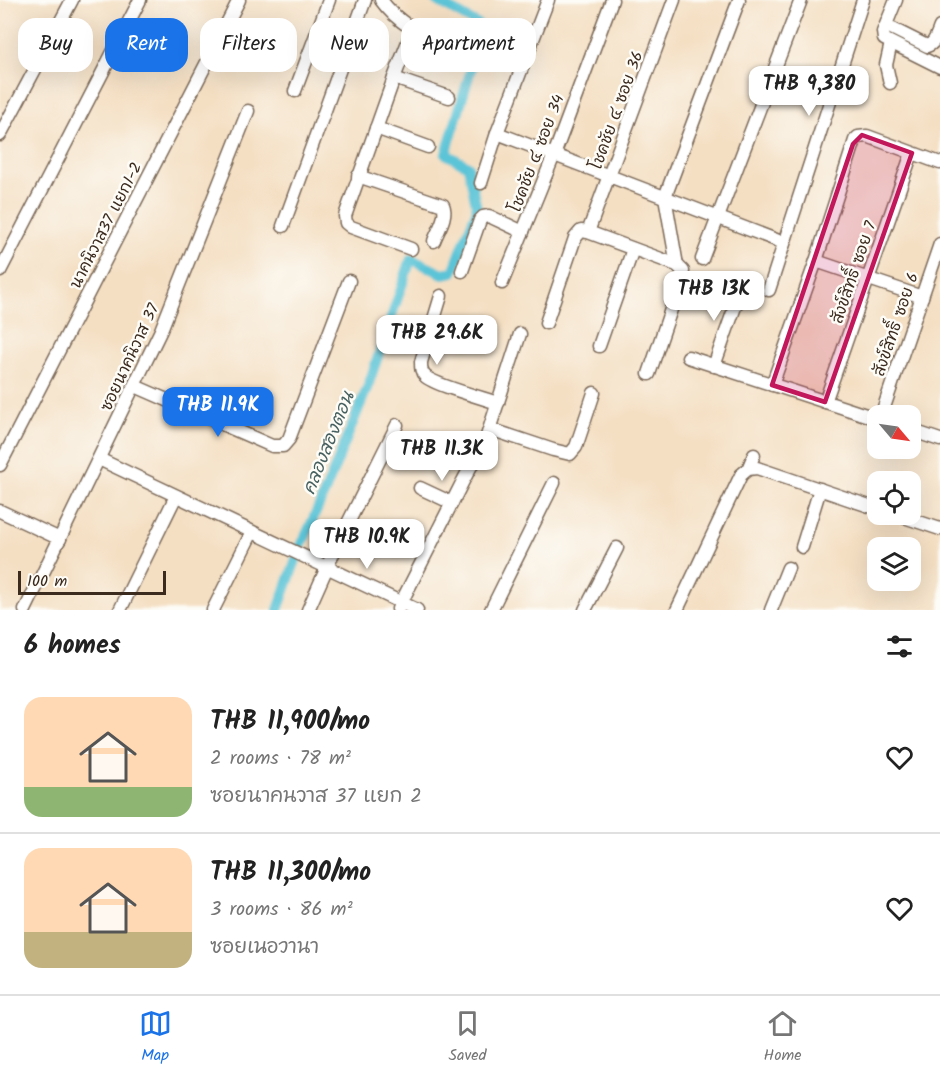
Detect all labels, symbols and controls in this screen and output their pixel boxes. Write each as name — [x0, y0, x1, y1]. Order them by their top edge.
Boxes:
chip: Buy — [18, 18, 93, 72]
chip: Rent — [105, 18, 188, 72]
chip: Filters — [200, 18, 297, 72]
chip: New — [309, 18, 389, 72]
chip: Apartment — [401, 18, 536, 72]
street label: โชคชัย ๔ ซอย 36 — [584, 48, 650, 173]
pin: THB 9,380 — [740, 66, 878, 117]
text: THB 9,380 — [763, 69, 855, 101]
street label: โชคชัย ๔ ซอย 34 — [503, 91, 571, 216]
street label: นาคนิวาส37 แยก1-2 — [64, 158, 149, 293]
street label: สังข์สิทธิ์ ซอย 7 — [821, 216, 884, 327]
street label: สังข์สิทธิ์ ซอย 6 — [863, 268, 926, 380]
pin: THB 13K — [659, 271, 769, 322]
text: THB 13K — [677, 274, 751, 306]
street label: ซอยนาคนิวาส 37 — [94, 299, 167, 416]
pin: THB 29.6K — [368, 315, 506, 366]
text: THB 29.6K — [390, 318, 484, 350]
pin: THB 11.9K — [149, 387, 287, 438]
water label: คลองสองตอน — [296, 387, 364, 499]
text: THB 11.9K — [176, 390, 260, 422]
north arrow — [867, 405, 921, 459]
map controls — [867, 405, 921, 591]
pin: THB 11.3K — [373, 431, 511, 482]
text: THB 11.3K — [400, 434, 484, 466]
button: locate — [867, 471, 921, 525]
pin: THB 10.9K — [298, 519, 436, 570]
text: THB 10.9K — [323, 522, 411, 554]
button: layers — [867, 537, 921, 591]
scale bar — [18, 568, 166, 596]
text: 100 m — [27, 569, 67, 594]
text: 6 homes — [24, 625, 121, 667]
icon: filters — [883, 630, 916, 663]
text: THB 11,900/mo — [210, 701, 370, 743]
icon: home — [72, 721, 144, 793]
icon: heart — [883, 741, 916, 774]
text: 2 rooms · 78 m² — [210, 743, 351, 775]
text: ซอยนาคนวาส 37 แยก 2 — [210, 781, 422, 813]
text: THB 11,300/mo — [210, 852, 371, 894]
icon: home — [72, 872, 144, 944]
icon: heart — [883, 892, 916, 925]
text: 3 rooms · 86 m² — [210, 894, 353, 926]
text: ซอยเนอวานา — [210, 932, 319, 964]
tab: Map — [139, 1007, 172, 1068]
tab: Saved — [449, 1007, 487, 1068]
tab: Home — [764, 1007, 801, 1068]

